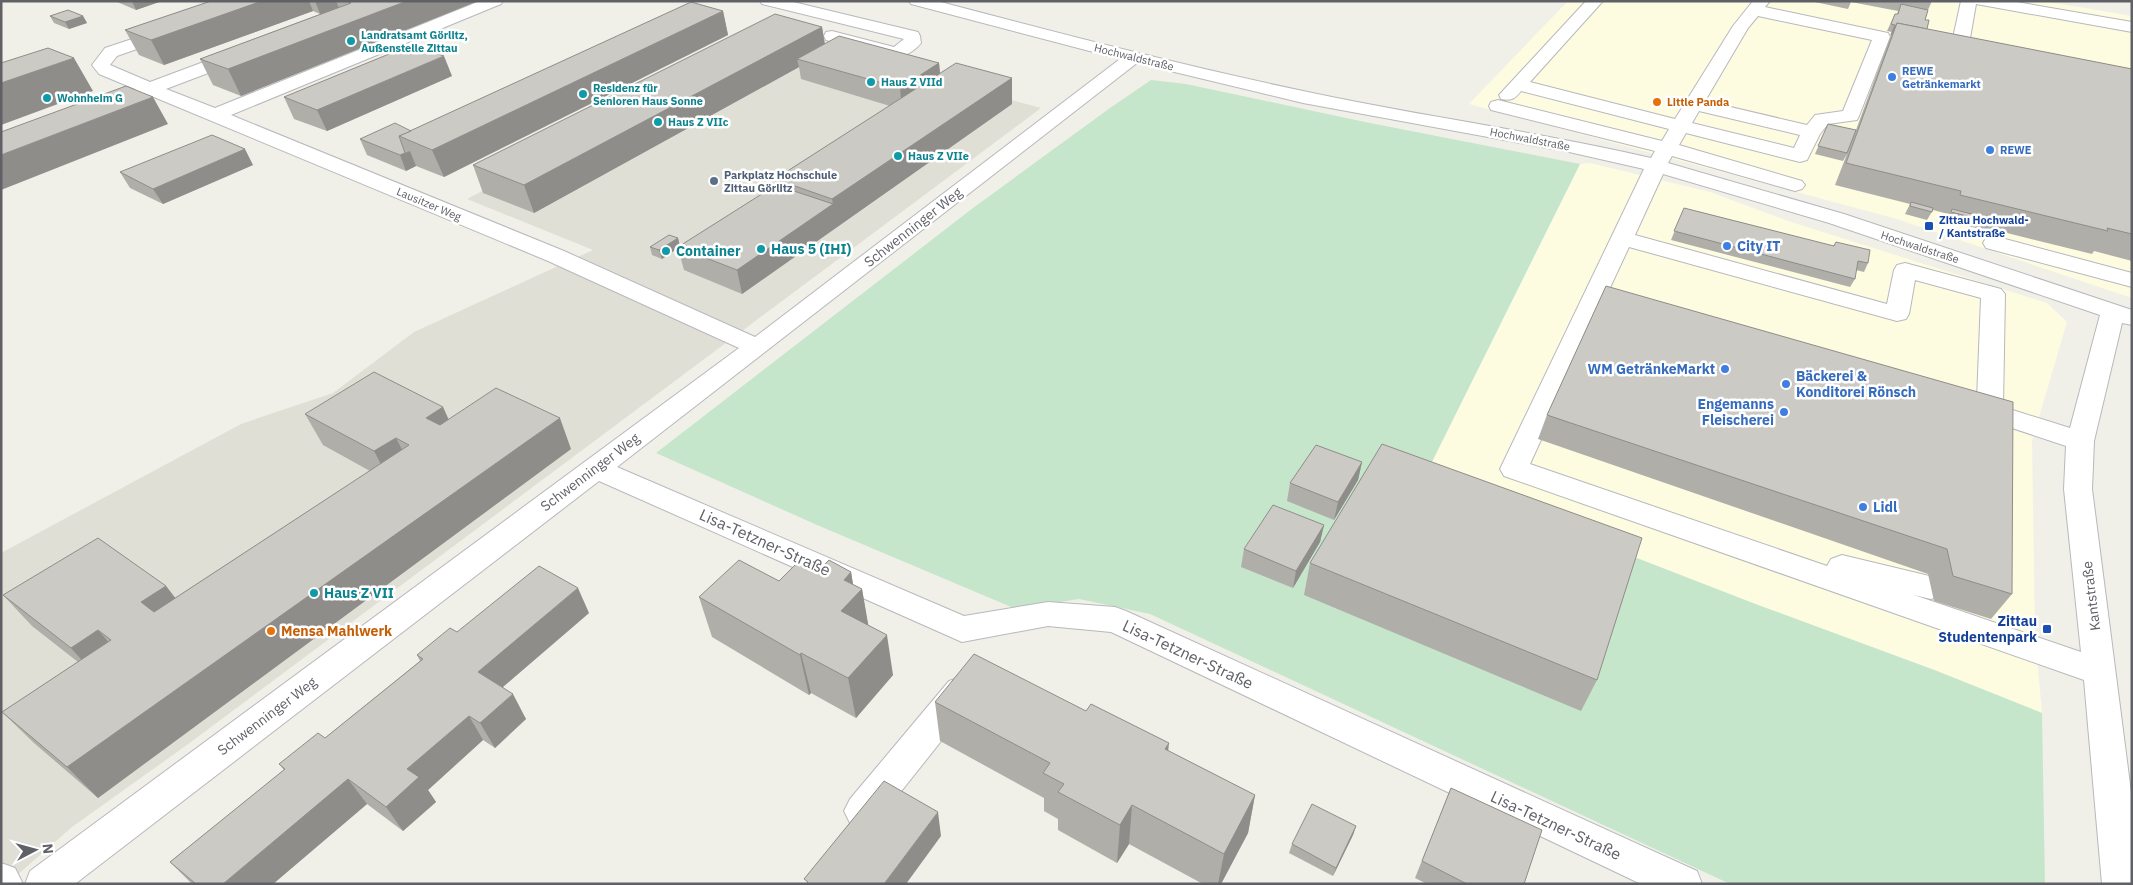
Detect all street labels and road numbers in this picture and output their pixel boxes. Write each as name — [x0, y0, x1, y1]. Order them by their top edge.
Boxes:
street label: Hochwaldstraße — [1093, 40, 1175, 74]
street label: Hochwaldstraße — [1489, 124, 1571, 154]
street label: Schwenninger Weg — [860, 183, 966, 271]
street label: Lausitzer Weg — [395, 184, 464, 224]
street label: Hochwaldstraße — [1879, 228, 1961, 266]
street label: Schwenninger Weg — [537, 428, 644, 515]
street label: Lisa-Tetzner-Straße — [696, 504, 834, 580]
street label: Kantstraße — [2078, 560, 2104, 632]
street label: Lisa-Tetzner-Straße — [1120, 615, 1257, 693]
street label: Schwenninger Weg — [214, 672, 321, 759]
street label: Lisa-Tetzner-Straße — [1488, 786, 1625, 864]

